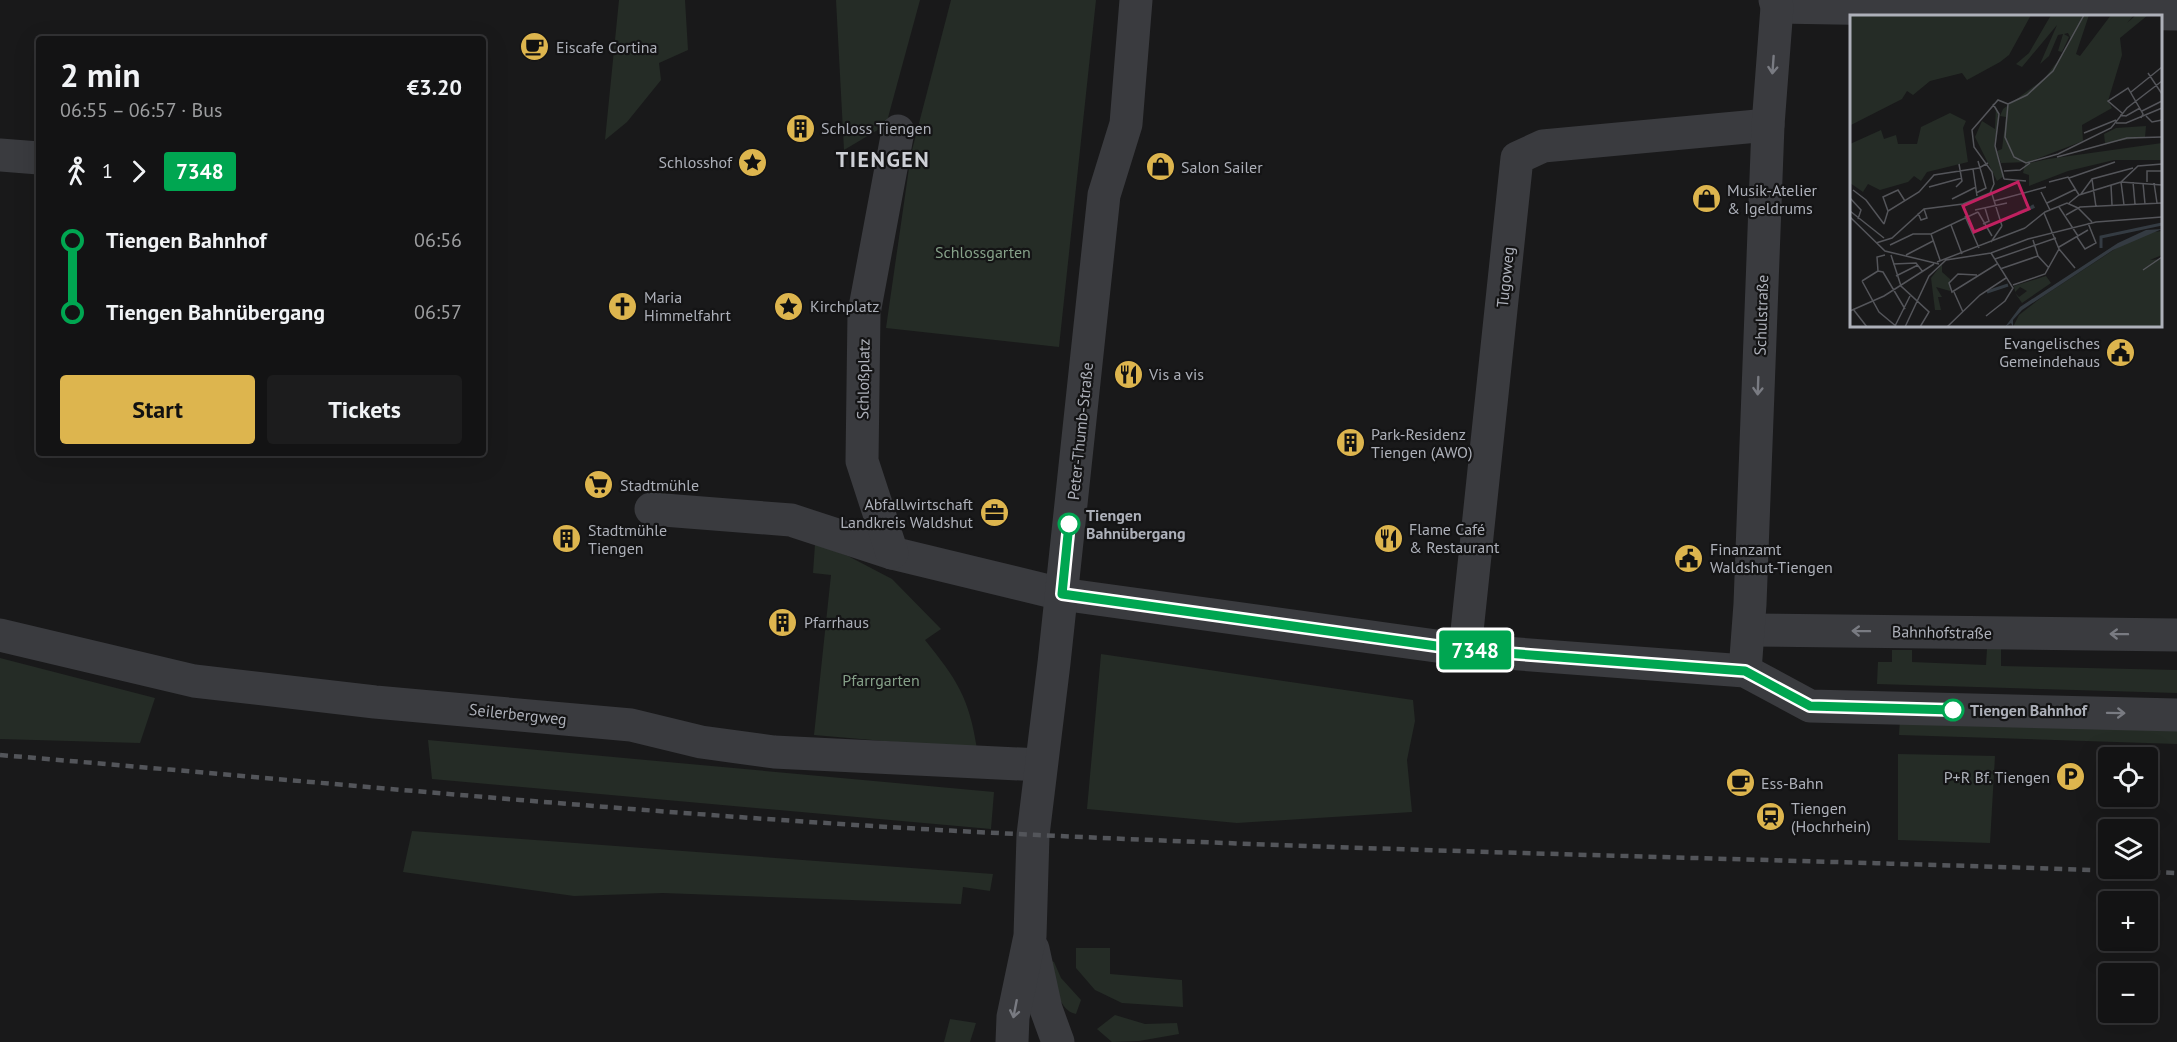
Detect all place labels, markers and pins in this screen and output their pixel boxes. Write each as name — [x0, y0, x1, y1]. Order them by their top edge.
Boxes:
cafe icon: Eiscafe Cortina — [519, 31, 551, 63]
place label: Eiscafe Cortina — [556, 37, 658, 57]
building icon: Schloss Tiengen — [784, 112, 816, 144]
place label: Schloss Tiengen — [821, 118, 931, 138]
place icon: Schlosshof — [737, 146, 769, 178]
shop icon: Salon Sailer — [1144, 151, 1176, 183]
place label: Schlosshof — [659, 152, 733, 172]
place label: Salon Sailer — [1181, 157, 1263, 177]
place label: Musik-Atelier & Igeldrums — [1727, 180, 1818, 218]
shop icon: Musik-Atelier & Igeldrums — [1690, 183, 1722, 215]
place label: Maria Himmelfahrt — [644, 287, 732, 325]
church icon: Maria Himmelfahrt — [607, 290, 639, 322]
place icon: Kirchplatz — [773, 290, 805, 322]
place label: Kirchplatz — [810, 296, 879, 316]
place label: Evangelisches Gemeindehaus — [1999, 333, 2100, 371]
public building icon: Evangelisches Gemeindehaus — [2105, 336, 2137, 368]
restaurant icon: Vis a vis — [1112, 358, 1144, 390]
place label: Vis a vis — [1148, 364, 1204, 384]
place label: Park-Residenz Tiengen (AWO) — [1371, 424, 1473, 462]
building icon: Park-Residenz Tiengen (AWO) — [1334, 427, 1366, 459]
supermarket icon: Stadtmühle — [583, 469, 615, 501]
place label: Stadtmühle — [620, 475, 699, 495]
place label: Abfallwirtschaft Landkreis Waldshut — [840, 494, 974, 532]
office icon: Abfallwirtschaft Landkreis Waldshut — [978, 497, 1010, 529]
place label: Tiengen Bahnübergang — [1086, 505, 1186, 543]
marker: Tiengen Bahnübergang — [1058, 513, 1080, 535]
place label: Flame Café & Restaurant — [1409, 519, 1500, 557]
place label: Stadtmühle Tiengen — [588, 520, 667, 558]
restaurant icon: Flame Café & Restaurant — [1372, 522, 1404, 554]
building icon: Stadtmühle Tiengen — [551, 523, 583, 555]
place label: Finanzamt Waldshut-Tiengen — [1710, 539, 1833, 577]
public building icon: Finanzamt Waldshut-Tiengen — [1673, 542, 1705, 574]
building icon: Pfarrhaus — [767, 606, 799, 638]
place label: Pfarrhaus — [804, 612, 869, 632]
marker: Tiengen Bahnhof — [1942, 699, 1964, 721]
place label: Tiengen Bahnhof — [1970, 700, 2088, 720]
parking icon: P+R Bf. Tiengen — [2055, 761, 2087, 793]
cafe icon: Ess-Bahn — [1724, 767, 1756, 799]
place label: P+R Bf. Tiengen — [1944, 767, 2050, 787]
place label: Ess-Bahn — [1761, 773, 1824, 793]
place label: Tiengen (Hochrhein) — [1791, 798, 1871, 836]
station icon: Tiengen (Hochrhein) — [1754, 801, 1786, 833]

